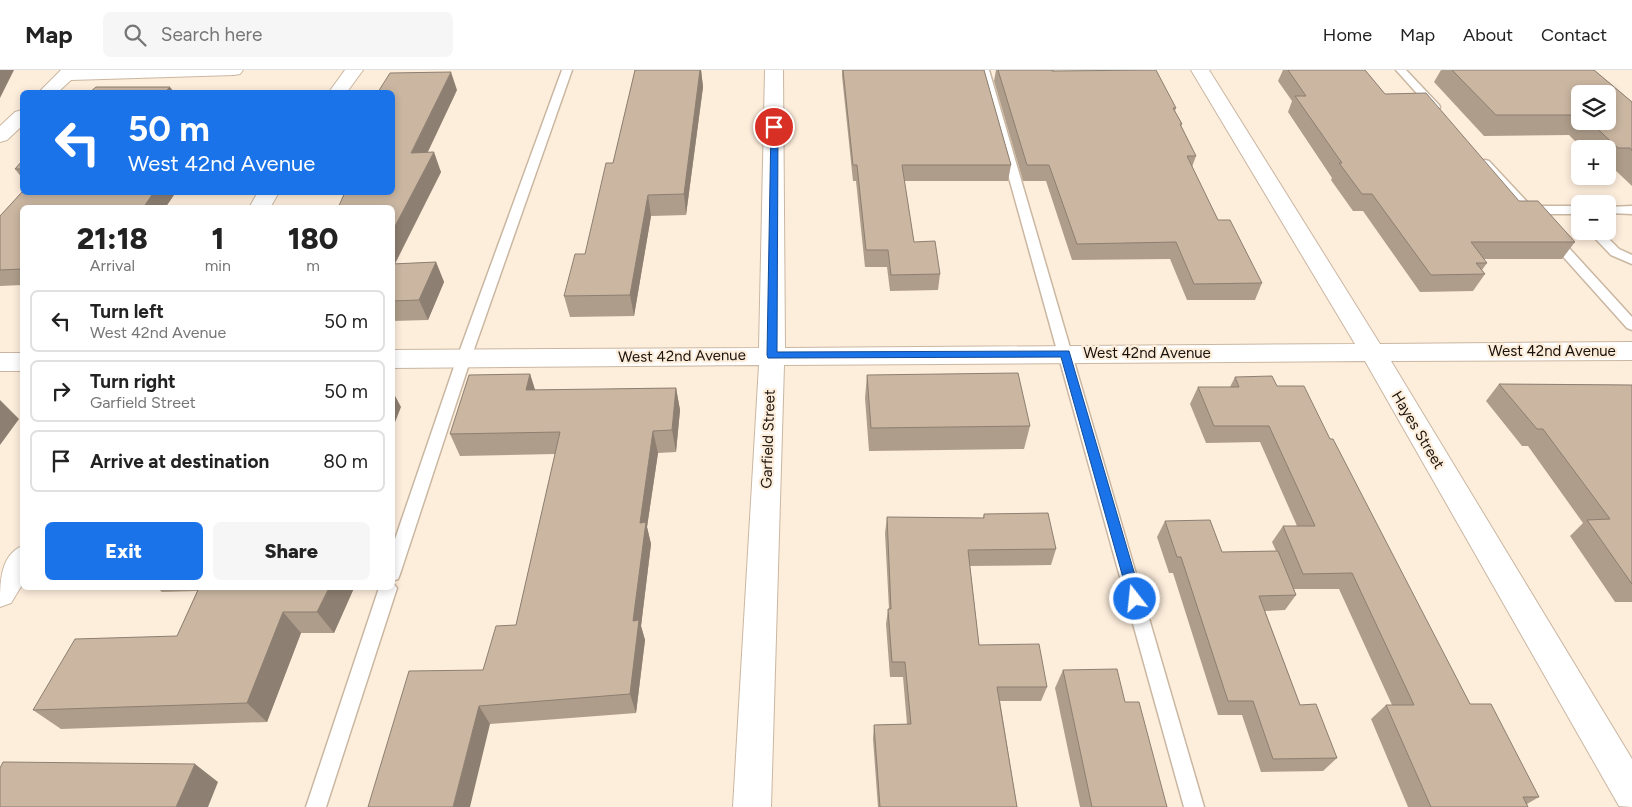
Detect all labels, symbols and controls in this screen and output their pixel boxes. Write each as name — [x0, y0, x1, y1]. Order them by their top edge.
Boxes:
search box — [103, 12, 453, 57]
text: Map — [25, 20, 73, 49]
icon: search — [121, 21, 149, 49]
text: Search here — [161, 23, 262, 46]
text: Home — [1323, 24, 1372, 46]
text: Map — [1400, 24, 1435, 46]
text: About — [1463, 24, 1513, 46]
text: Contact — [1541, 24, 1607, 46]
map controls — [1571, 85, 1616, 240]
button: layers — [1571, 85, 1616, 130]
pin — [753, 106, 795, 148]
text: 50 m — [128, 108, 210, 150]
icon: left — [45, 110, 110, 175]
icon: arrive — [760, 113, 788, 141]
button: + — [1571, 140, 1616, 185]
text: West 42nd Avenue — [128, 150, 315, 177]
button: − — [1571, 195, 1616, 240]
text: 21:18 — [77, 220, 148, 257]
text: 1 — [211, 220, 224, 257]
text: 180 — [288, 220, 338, 257]
text: Arrival — [90, 256, 135, 275]
text: min — [205, 256, 231, 275]
text: m — [306, 256, 320, 275]
text: Turn left — [90, 300, 164, 323]
icon: left — [47, 307, 75, 335]
text: 50 m — [324, 310, 368, 333]
text: West 42nd Avenue — [90, 323, 226, 342]
street label: West 42nd Avenue — [1488, 342, 1616, 360]
street label: West 42nd Avenue — [1083, 344, 1211, 362]
street label: West 42nd Avenue — [618, 346, 746, 366]
text: Turn right — [90, 370, 176, 393]
icon: right — [47, 377, 75, 405]
text: 50 m — [324, 380, 368, 403]
street label: Hayes Street — [1388, 388, 1448, 472]
street label: Garfield Street — [757, 389, 779, 489]
text: Garfield Street — [90, 393, 196, 412]
icon: arrive — [47, 447, 75, 475]
text: Arrive at destination — [90, 450, 269, 473]
text: 80 m — [323, 450, 368, 473]
button: Exit — [45, 522, 203, 580]
button: Share — [213, 522, 370, 580]
position arrow — [1108, 572, 1160, 624]

